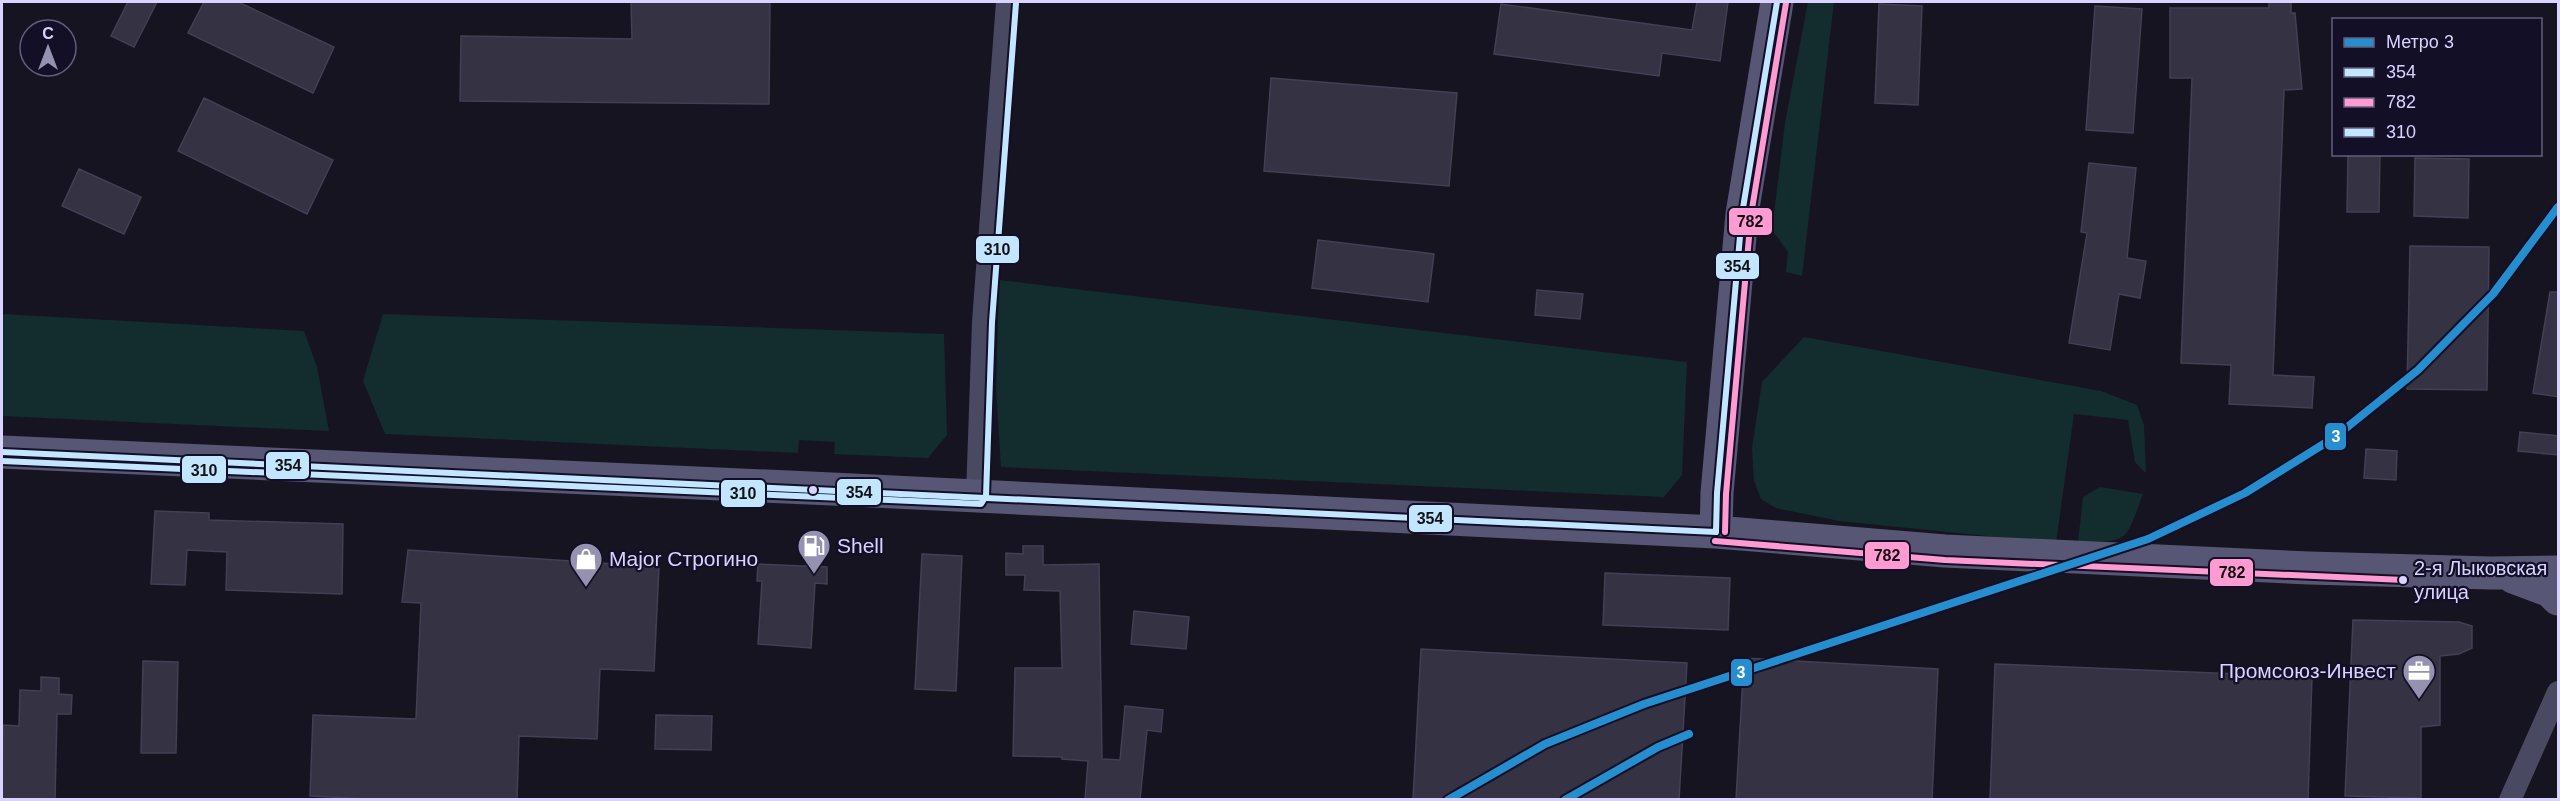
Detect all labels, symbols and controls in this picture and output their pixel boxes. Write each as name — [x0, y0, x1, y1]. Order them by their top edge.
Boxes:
north arrow — [18, 18, 78, 78]
legend — [2332, 18, 2542, 156]
text: С — [42, 25, 54, 42]
text: Метро 3 — [2386, 32, 2454, 52]
text: 354 — [2386, 62, 2416, 82]
text: 782 — [2386, 92, 2416, 112]
text: 310 — [2386, 122, 2416, 142]
line badge: 782 — [1728, 207, 1773, 236]
text: 782 — [1737, 213, 1763, 230]
line badge: 310 — [975, 235, 1020, 264]
text: 310 — [984, 241, 1010, 258]
line badge: 354 — [1715, 252, 1760, 280]
text: 354 — [1724, 258, 1750, 275]
line badge: 3 — [2324, 422, 2347, 451]
text: 3 — [2332, 428, 2341, 445]
line badge: 354 — [265, 451, 310, 480]
line badge: 310 — [181, 455, 227, 484]
text: 354 — [275, 457, 301, 474]
text: 310 — [191, 462, 217, 479]
line badge: 354 — [836, 478, 882, 506]
line badge: 310 — [720, 479, 766, 508]
unlabelled marker — [807, 484, 819, 496]
text: 354 — [846, 484, 872, 501]
text: 310 — [730, 485, 756, 502]
line badge: 354 — [1408, 504, 1453, 533]
text: 354 — [1417, 510, 1443, 527]
fuel station icon: Shell — [796, 528, 832, 575]
place label: Shell — [837, 534, 884, 557]
shop icon: Major Строгино — [568, 541, 604, 588]
line badge: 782 — [1864, 541, 1910, 570]
place label: Major Строгино — [609, 547, 758, 570]
text: 782 — [1874, 547, 1900, 564]
place label: 2-я Лыковская улица — [2414, 557, 2547, 603]
line badge: 782 — [2209, 558, 2254, 587]
text: 782 — [2219, 564, 2245, 581]
marker: 2-я Лыковская улица — [2397, 574, 2409, 586]
office icon: Промсоюз-Инвест — [2401, 653, 2437, 700]
line badge: 3 — [1730, 658, 1753, 687]
place label: Промсоюз-Инвест — [2219, 659, 2396, 682]
text: 3 — [1737, 664, 1746, 681]

